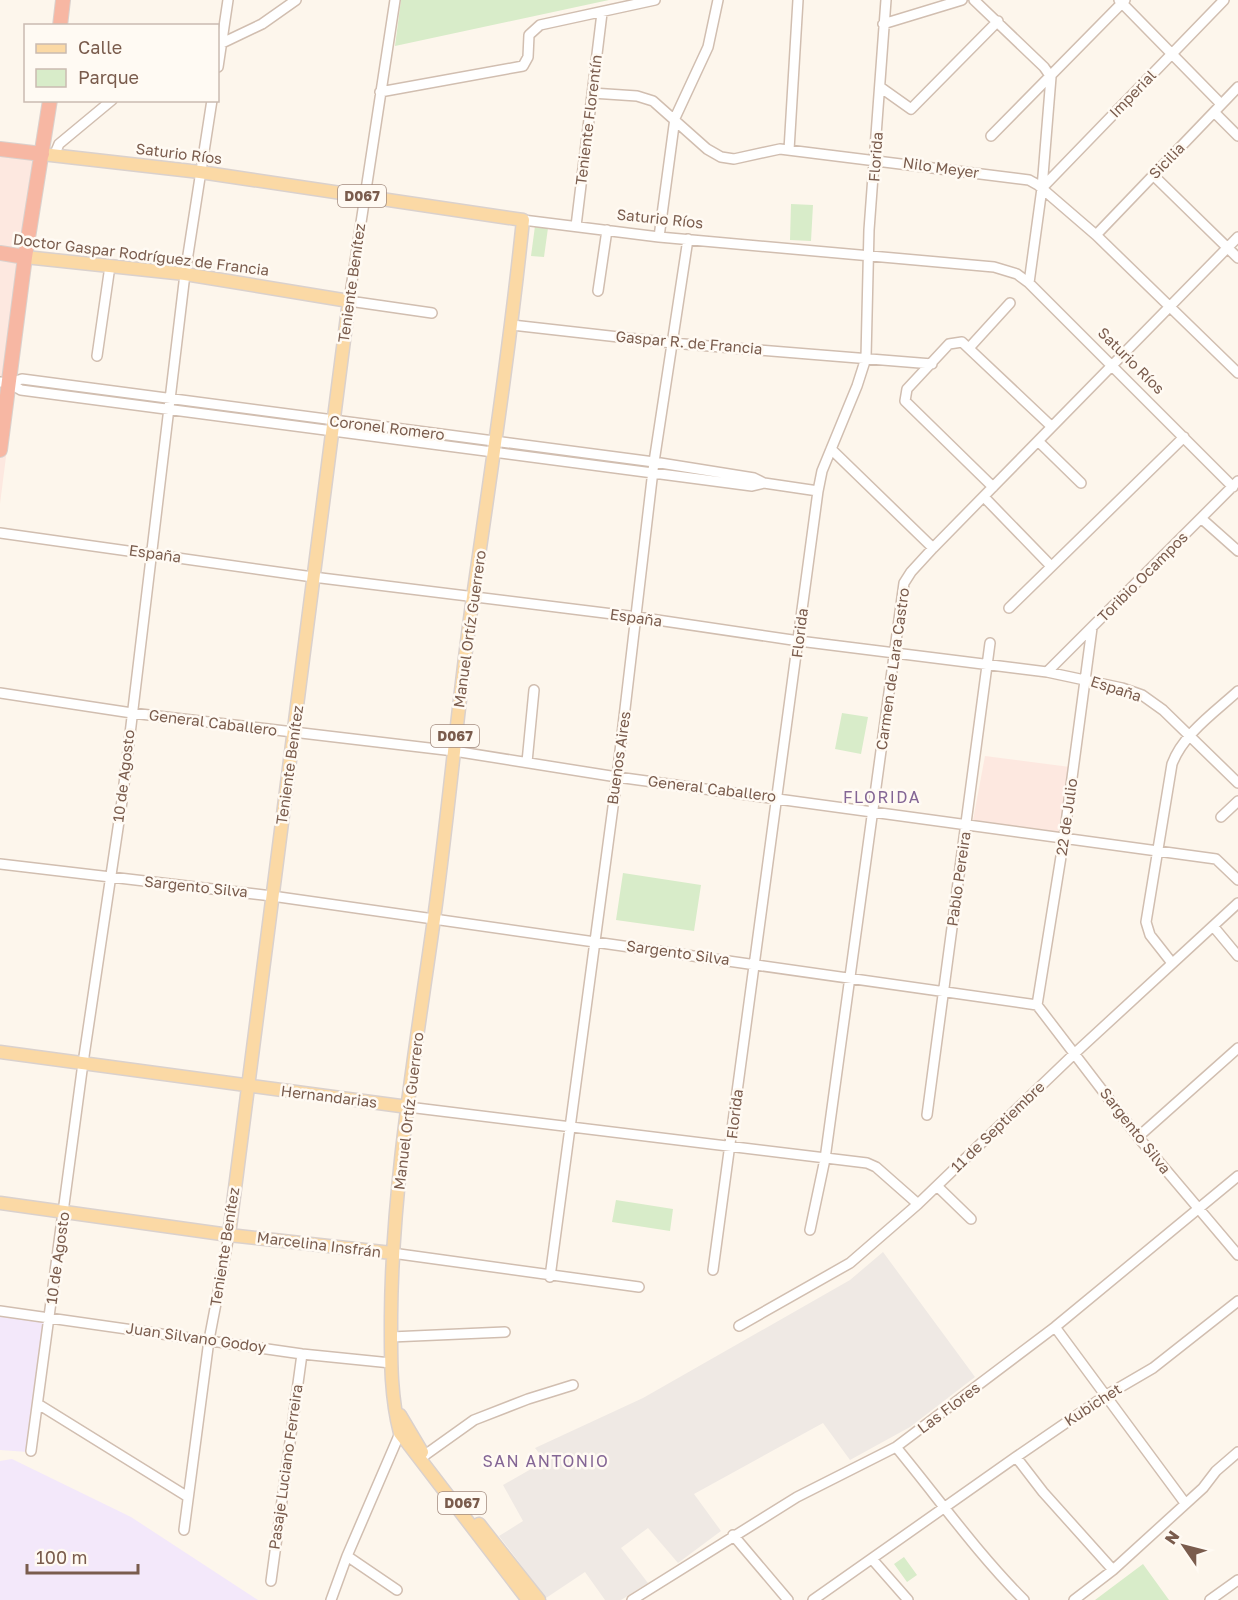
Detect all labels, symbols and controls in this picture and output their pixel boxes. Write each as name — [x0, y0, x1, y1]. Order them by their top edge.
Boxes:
legend — [24, 24, 219, 102]
text: Calle — [78, 36, 122, 58]
street label: Teniente Florentín — [571, 54, 605, 186]
text: Parque — [78, 66, 139, 88]
street label: Imperial — [1105, 66, 1159, 121]
street label: Florida — [864, 131, 886, 183]
street label: Saturio Ríos — [135, 139, 223, 167]
street label: Sicilia — [1145, 139, 1188, 182]
street label: Nilo Meyer — [902, 153, 981, 181]
road number: D067 — [338, 185, 386, 207]
street label: Saturio Ríos — [616, 205, 704, 231]
street label: Teniente Benítez — [334, 222, 368, 344]
street label: Doctor Gaspar Rodríguez de Francia — [12, 229, 270, 279]
street label: Saturio Ríos — [1095, 323, 1169, 397]
street label: Gaspar R. de Francia — [615, 327, 763, 357]
street label: Coronel Romero — [328, 411, 446, 443]
street label: Toribio Ocampos — [1093, 527, 1191, 625]
street label: España — [128, 540, 182, 566]
street label: Manuel Ortíz Guerrero — [449, 549, 489, 709]
street label: Carmen de Lara Castro — [872, 587, 912, 751]
street label: España — [609, 604, 663, 630]
street label: Florida — [787, 607, 811, 659]
street label: España — [1089, 671, 1144, 705]
street label: Teniente Benítez — [272, 704, 306, 826]
street label: General Caballero — [148, 705, 278, 739]
street label: Buenos Aires — [603, 710, 633, 806]
road number: D067 — [431, 725, 479, 747]
street label: 10 de Agosto — [108, 729, 138, 823]
street label: General Caballero — [647, 771, 777, 805]
street label: 22 de Julio — [1052, 777, 1080, 857]
district label: FLORIDA — [843, 787, 921, 807]
street label: Pablo Pereira — [942, 830, 974, 928]
street label: Sargento Silva — [143, 872, 249, 900]
street label: Sargento Silva — [625, 936, 731, 968]
street label: Manuel Ortíz Guerrero — [389, 1031, 427, 1191]
street label: 11 de Septiembre — [947, 1077, 1048, 1176]
street label: Hernandarias — [280, 1081, 378, 1111]
street label: Sargento Silva — [1097, 1084, 1175, 1177]
street label: Florida — [722, 1088, 746, 1140]
street label: Teniente Benítez — [206, 1186, 242, 1308]
street label: 10 de Agosto — [42, 1211, 72, 1305]
street label: Marcelina Insfrán — [256, 1227, 382, 1261]
street label: Juan Silvano Godoy — [125, 1318, 268, 1356]
street label: Las Flores — [914, 1378, 983, 1437]
street label: Kubichet — [1061, 1379, 1124, 1429]
street label: Pasaje Luciano Ferreira — [264, 1383, 306, 1551]
district label: SAN ANTONIO — [483, 1451, 609, 1471]
road number: D067 — [438, 1492, 486, 1514]
north arrow — [1154, 1516, 1214, 1576]
text: N — [1160, 1527, 1183, 1548]
scale bar — [27, 1537, 138, 1575]
text: 100 m — [36, 1546, 87, 1568]

